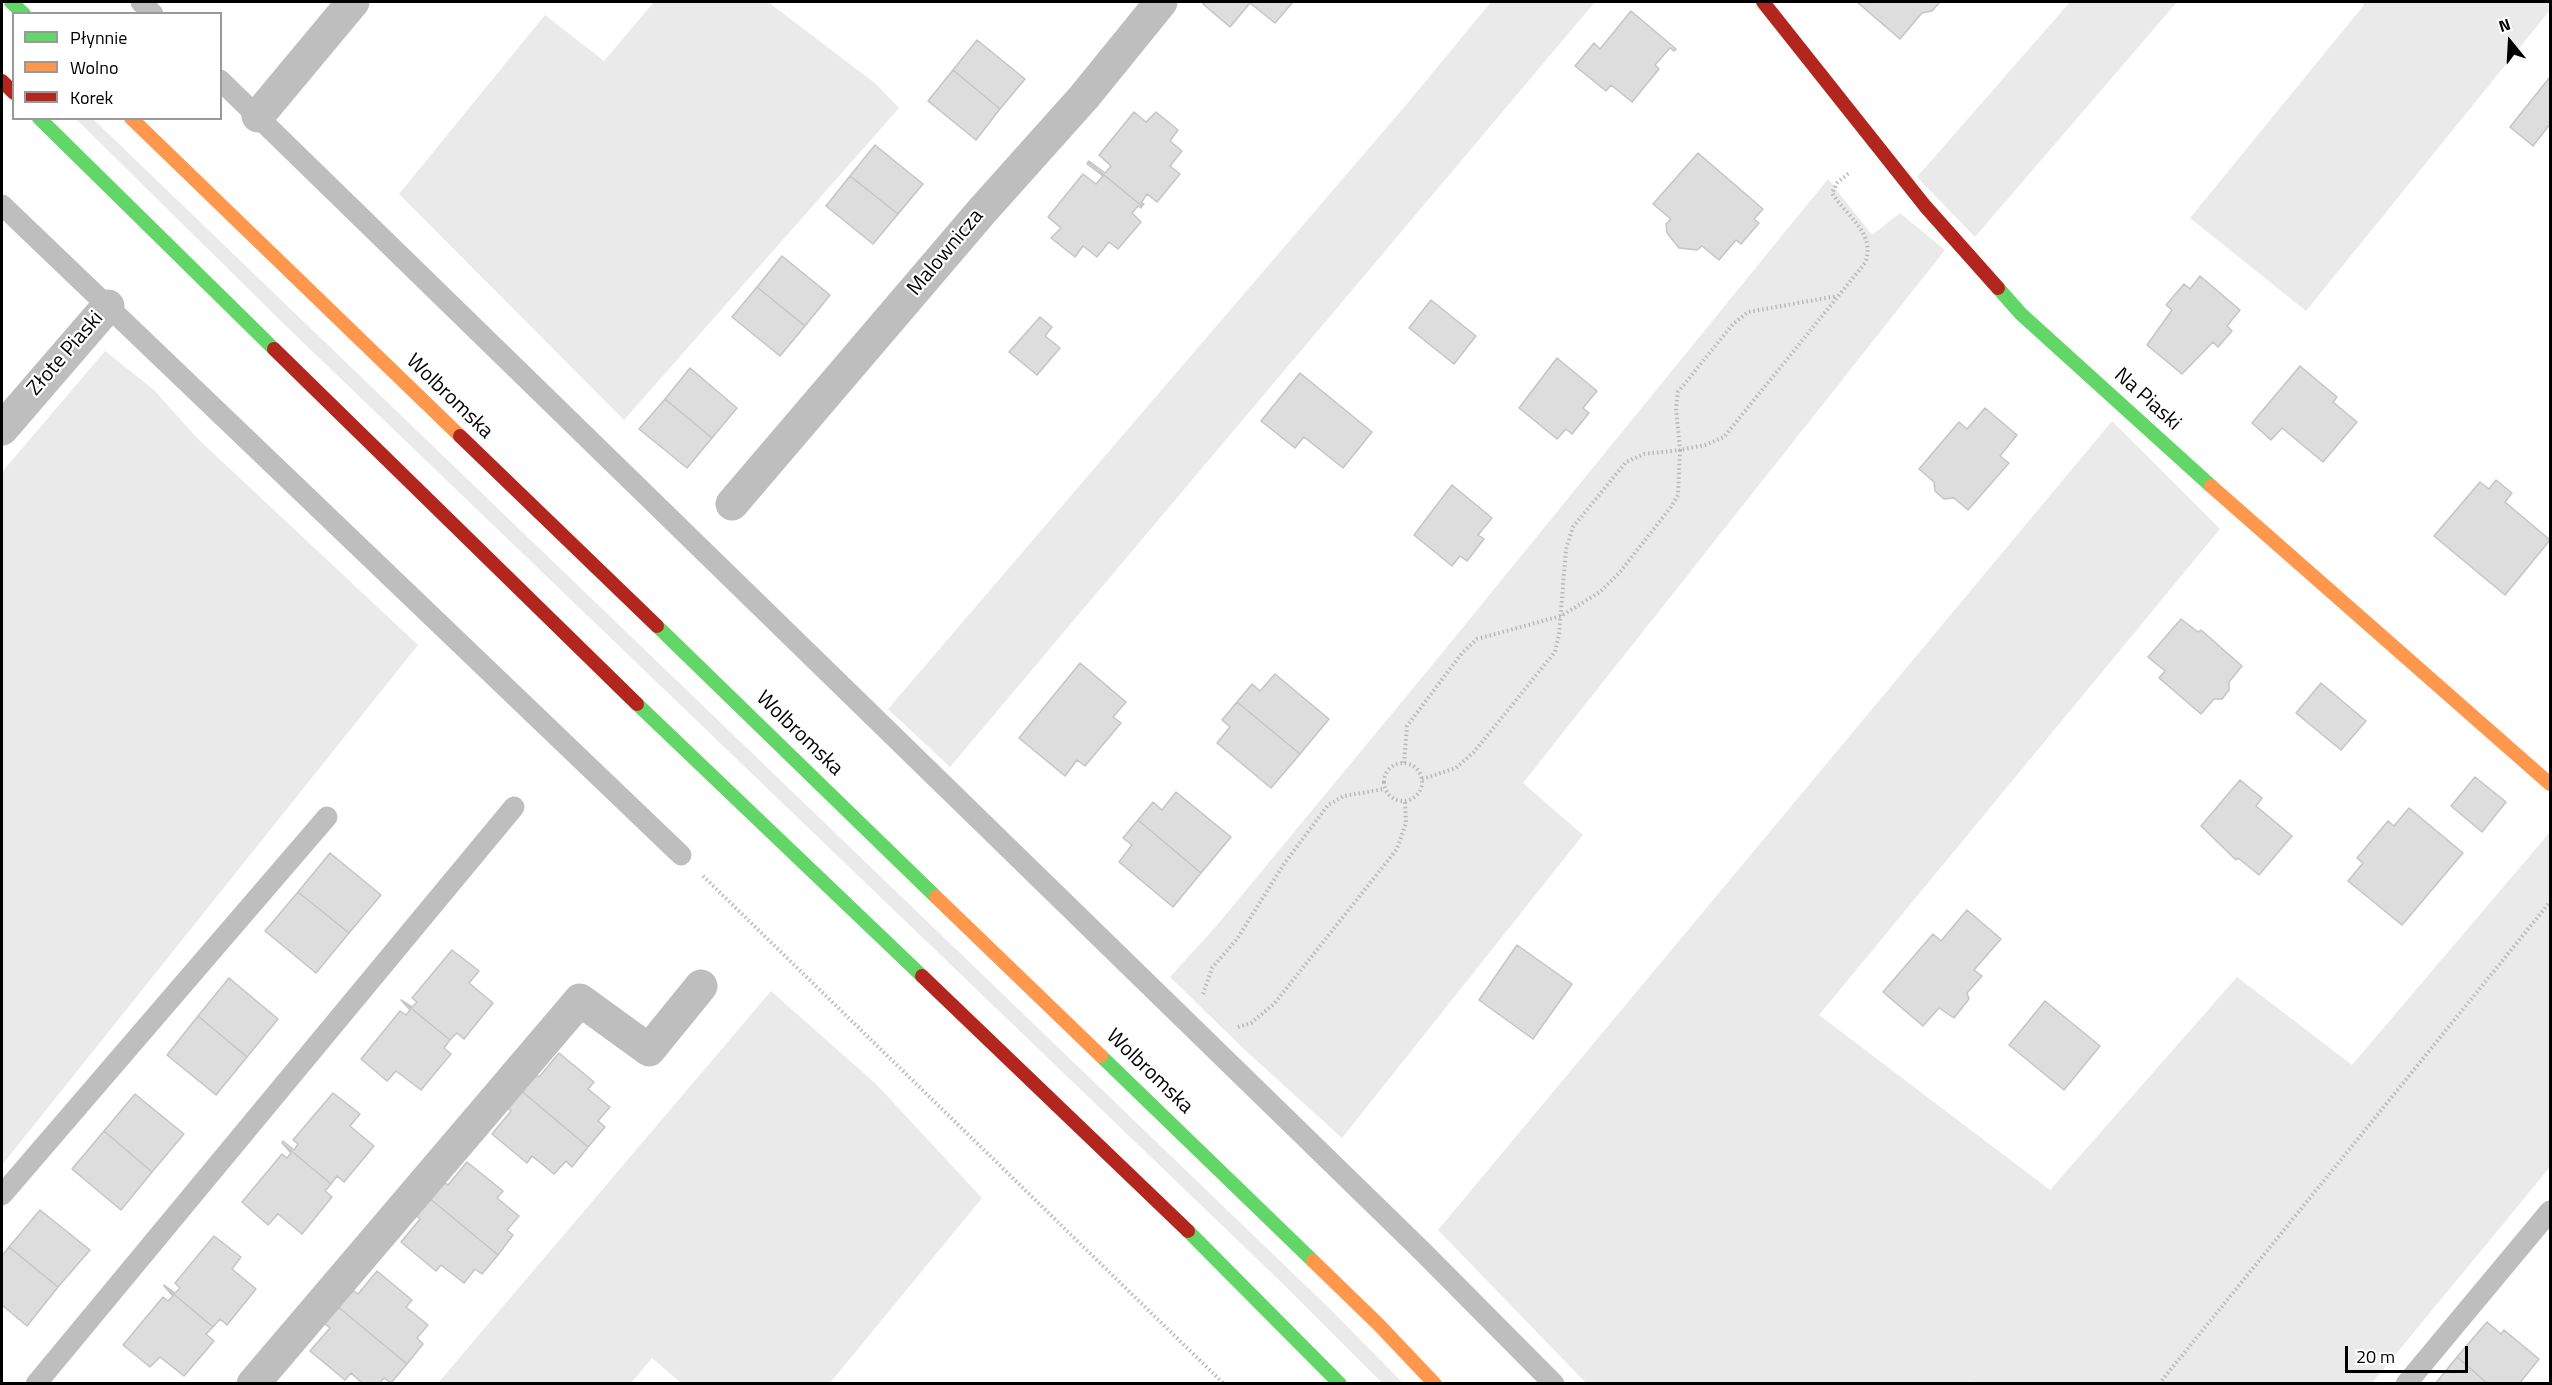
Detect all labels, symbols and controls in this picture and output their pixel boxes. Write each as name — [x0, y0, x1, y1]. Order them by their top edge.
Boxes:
legend — [12, 12, 222, 120]
north arrow — [2480, 12, 2540, 72]
text: N — [2495, 12, 2513, 38]
text: Płynnie — [70, 24, 127, 51]
text: Wolno — [70, 54, 118, 81]
text: Korek — [70, 84, 113, 111]
street label: Malownicza — [903, 205, 989, 301]
street label: Złote Piaski — [23, 307, 109, 401]
street label: Wolbromska — [400, 349, 498, 445]
street label: Na Piaski — [2108, 363, 2186, 437]
street label: Wolbromska — [750, 686, 848, 782]
street label: Wolbromska — [1100, 1024, 1198, 1120]
scale bar — [2348, 1334, 2471, 1372]
text: 20 m — [2356, 1343, 2395, 1370]

